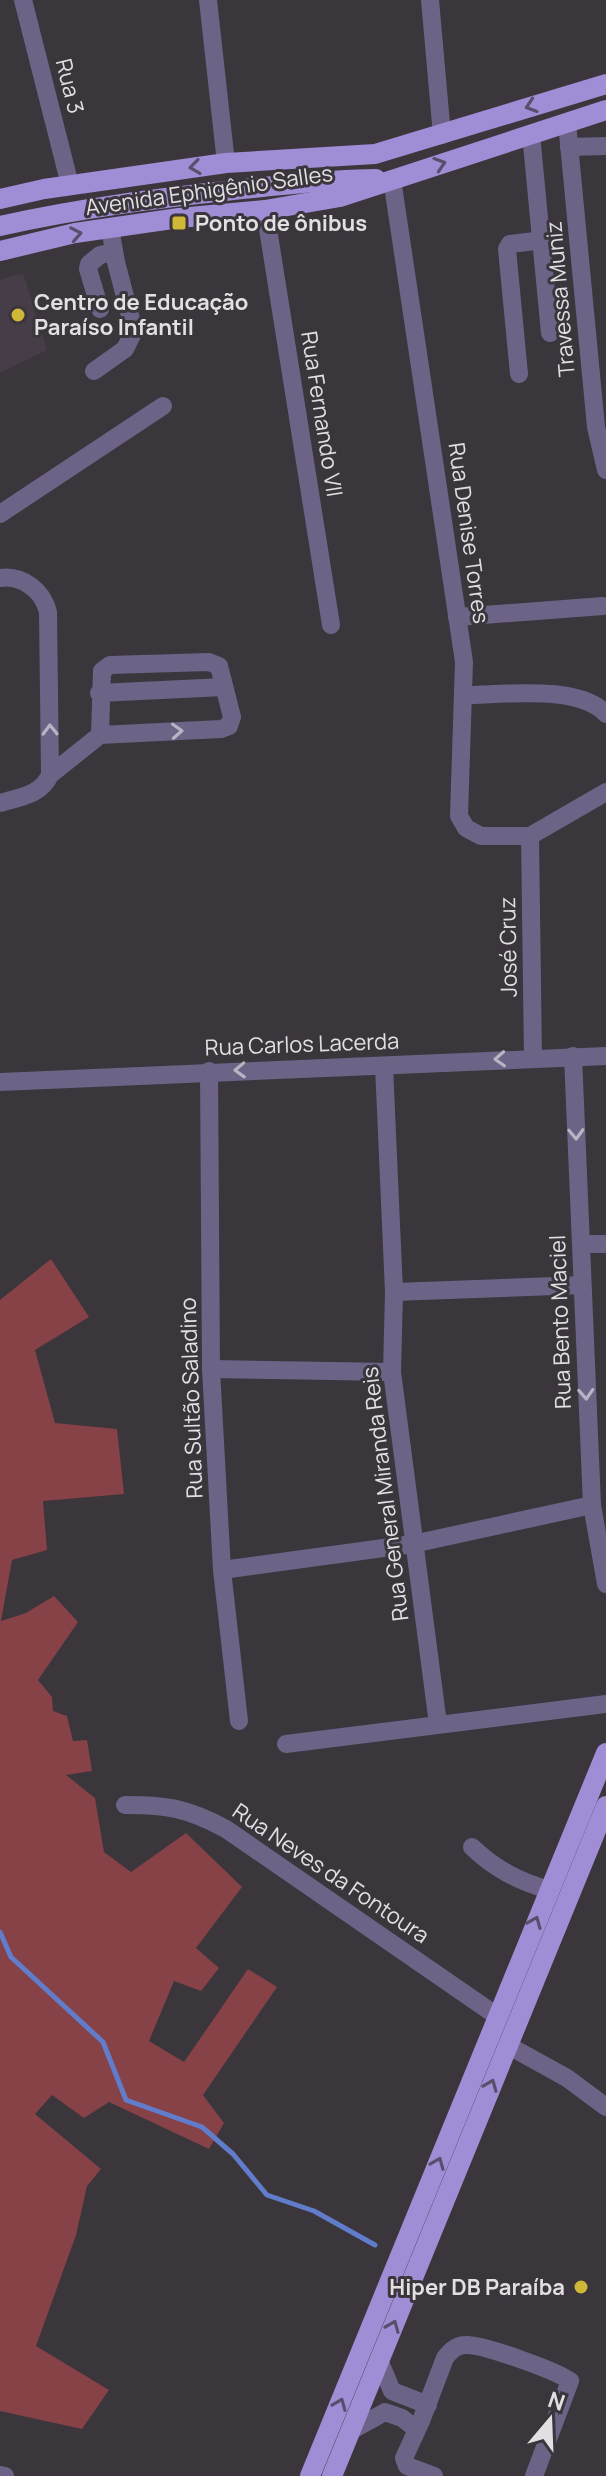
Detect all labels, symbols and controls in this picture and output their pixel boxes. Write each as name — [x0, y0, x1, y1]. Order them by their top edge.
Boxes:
street label: Rua 3 — [49, 55, 91, 117]
one-way arrow — [525, 96, 539, 112]
one-way arrow — [432, 157, 446, 173]
street label: Avenida Ephigênio Salles — [83, 158, 335, 222]
one-way arrow — [188, 159, 201, 176]
place label: Ponto de ônibus — [195, 208, 367, 238]
marker: Ponto de ônibus — [170, 214, 188, 232]
street label: Travessa Muniz — [538, 220, 582, 378]
one-way arrow — [69, 226, 83, 243]
place label: Centro de Educação Paraíso Infantil — [34, 287, 248, 342]
marker: Centro de Educação Paraíso Infantil — [9, 306, 27, 324]
street label: Rua Fernando VII — [294, 329, 350, 499]
street label: Rua Denise Torres — [441, 441, 497, 625]
one-way arrow — [41, 723, 59, 736]
one-way arrow — [172, 723, 184, 740]
street label: José Cruz — [492, 897, 524, 997]
street label: Rua Carlos Lacerda — [204, 1026, 400, 1062]
one-way arrow — [493, 1051, 506, 1068]
one-way arrow — [233, 1062, 246, 1079]
one-way arrow — [568, 1128, 585, 1141]
street label: Rua Bento Maciel — [542, 1234, 578, 1410]
street label: Rua Sultão Saladino — [173, 1297, 209, 1499]
street label: Rua General Miranda Reis — [355, 1365, 415, 1623]
one-way arrow — [578, 1388, 595, 1401]
street label: Rua Neves da Fontoura — [227, 1796, 435, 1950]
one-way arrow — [526, 1916, 542, 1930]
one-way arrow — [481, 2079, 497, 2093]
one-way arrow — [428, 2157, 444, 2171]
place label: Hiper DB Paraíba — [389, 2272, 565, 2302]
marker: Hiper DB Paraíba — [572, 2278, 590, 2296]
one-way arrow — [383, 2320, 400, 2334]
north arrow — [510, 2380, 590, 2460]
text: N — [544, 2384, 569, 2418]
one-way arrow — [330, 2398, 346, 2412]

